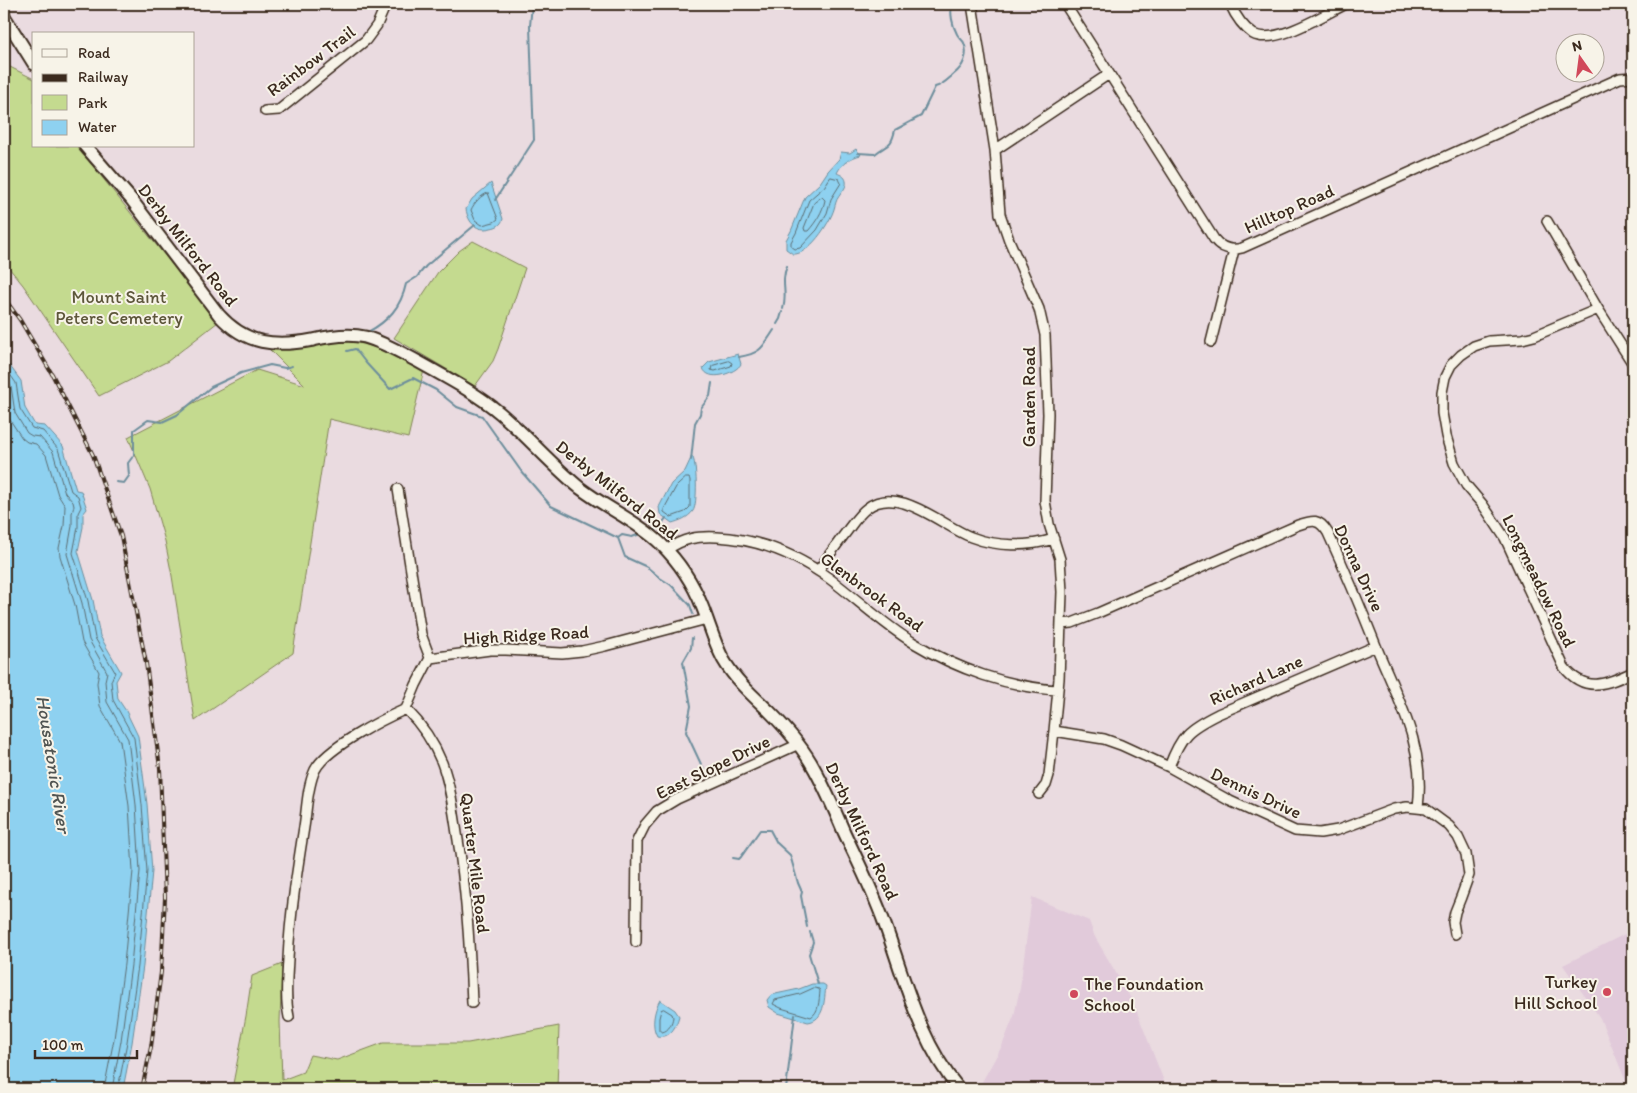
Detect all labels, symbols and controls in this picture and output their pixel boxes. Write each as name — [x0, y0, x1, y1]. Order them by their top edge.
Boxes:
street label: Rainbow Trail — [263, 21, 359, 101]
legend — [32, 32, 195, 148]
north arrow — [1554, 32, 1604, 82]
text: N — [1570, 36, 1584, 55]
text: Road — [78, 44, 111, 62]
text: Railway — [78, 68, 128, 86]
text: Park — [78, 94, 108, 112]
text: Water — [78, 118, 117, 136]
street label: Derby Milford Road — [133, 179, 243, 311]
street label: Hilltop Road — [1241, 179, 1338, 239]
park label: Mount Saint Peters Cemetery — [55, 286, 183, 329]
street label: Garden Road — [1018, 347, 1040, 447]
street label: Derby Milford Road — [551, 435, 683, 545]
street label: Longmeadow Road — [1497, 511, 1581, 651]
street label: Donna Drive — [1329, 521, 1389, 615]
street label: Glenbrook Road — [816, 547, 928, 637]
street label: High Ridge Road — [463, 621, 590, 649]
street label: Richard Lane — [1206, 650, 1306, 710]
water label: Housatonic River — [31, 694, 76, 837]
street label: East Slope Drive — [652, 730, 774, 804]
street label: Derby Milford Road — [820, 759, 904, 904]
street label: Dennis Drive — [1207, 762, 1305, 824]
street label: Quarter Mile Road — [455, 791, 495, 935]
place label: Turkey Hill School — [1514, 971, 1597, 1014]
place label: The Foundation School — [1084, 973, 1204, 1016]
marker: Turkey Hill School — [1601, 986, 1613, 998]
marker: The Foundation School — [1068, 988, 1080, 1000]
scale bar — [35, 1028, 138, 1060]
text: 100 m — [42, 1036, 84, 1054]

